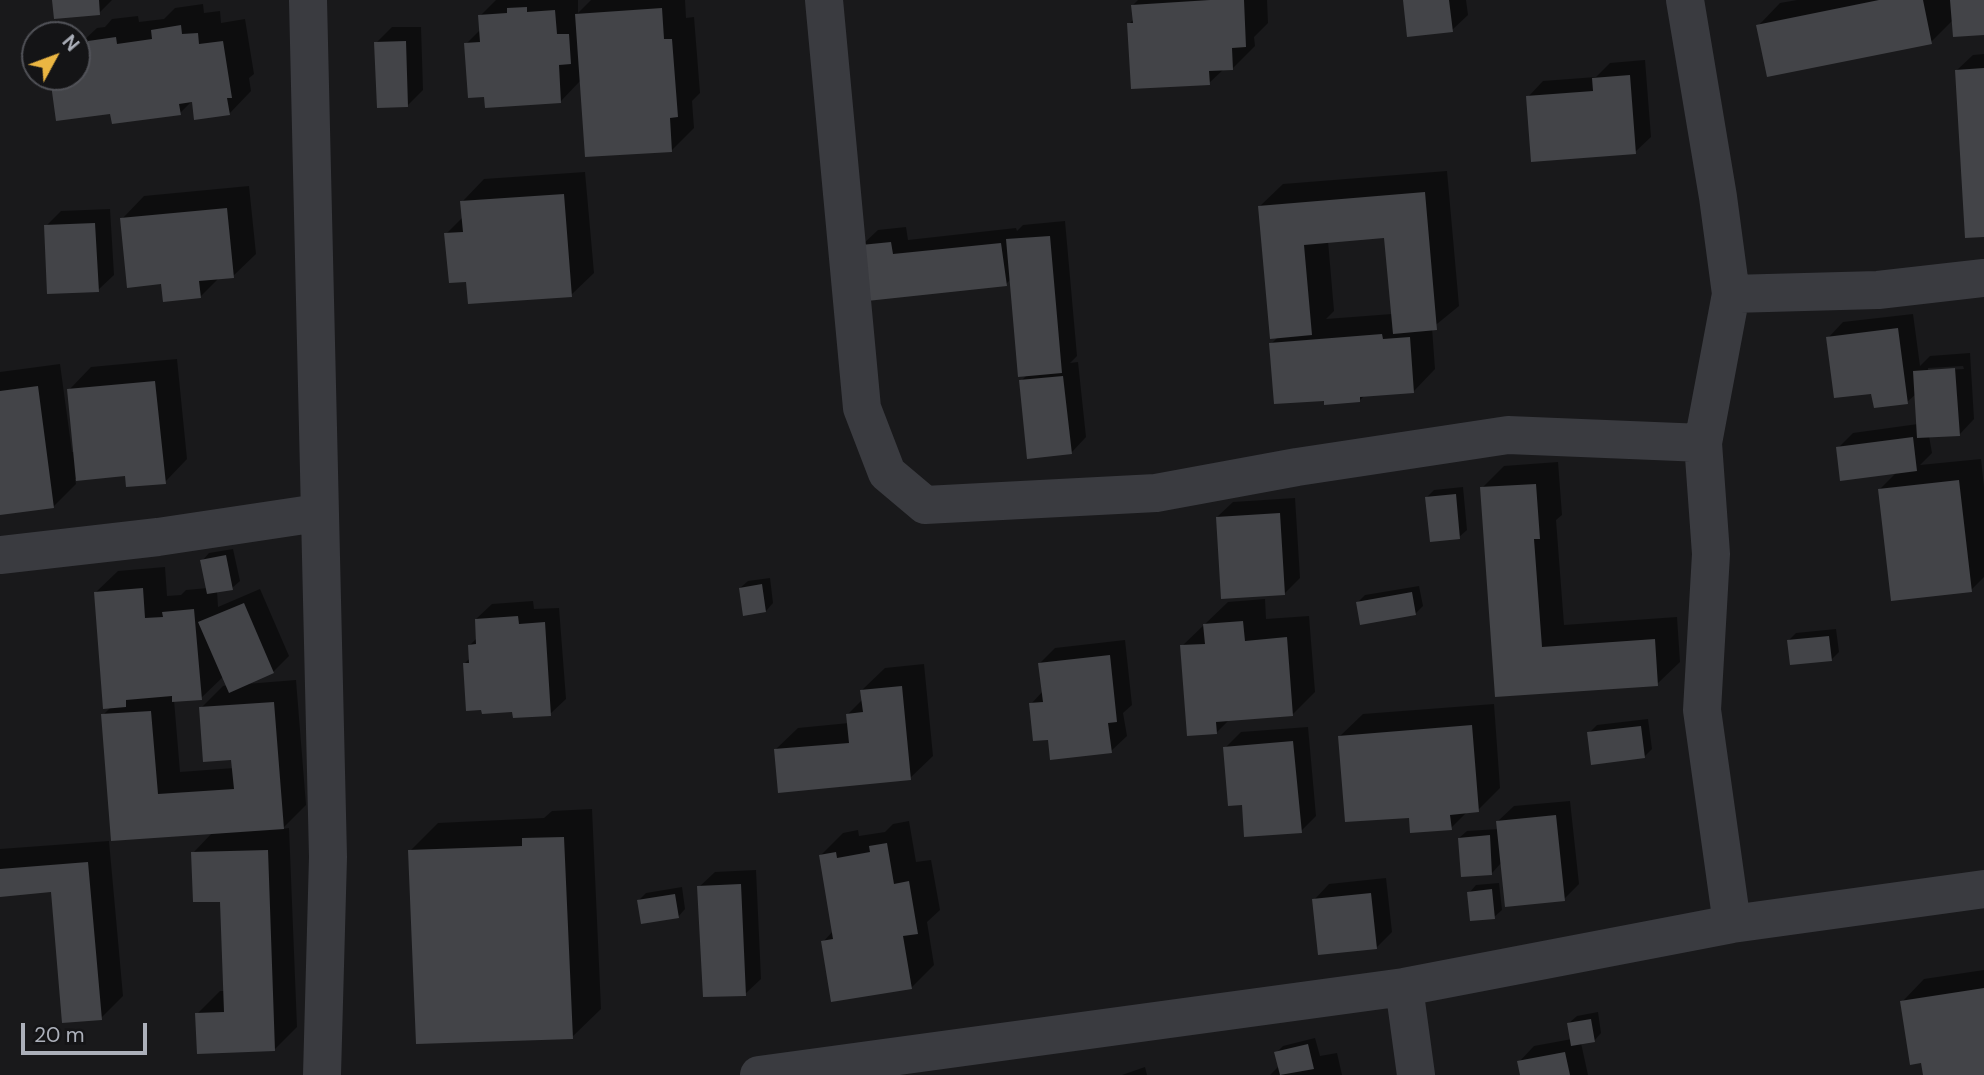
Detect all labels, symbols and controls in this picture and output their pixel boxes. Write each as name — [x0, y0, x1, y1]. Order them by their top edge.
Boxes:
north arrow — [21, 21, 91, 91]
text: N — [57, 30, 85, 57]
scale bar — [24, 1009, 150, 1052]
text: 20 m — [34, 1021, 85, 1049]

